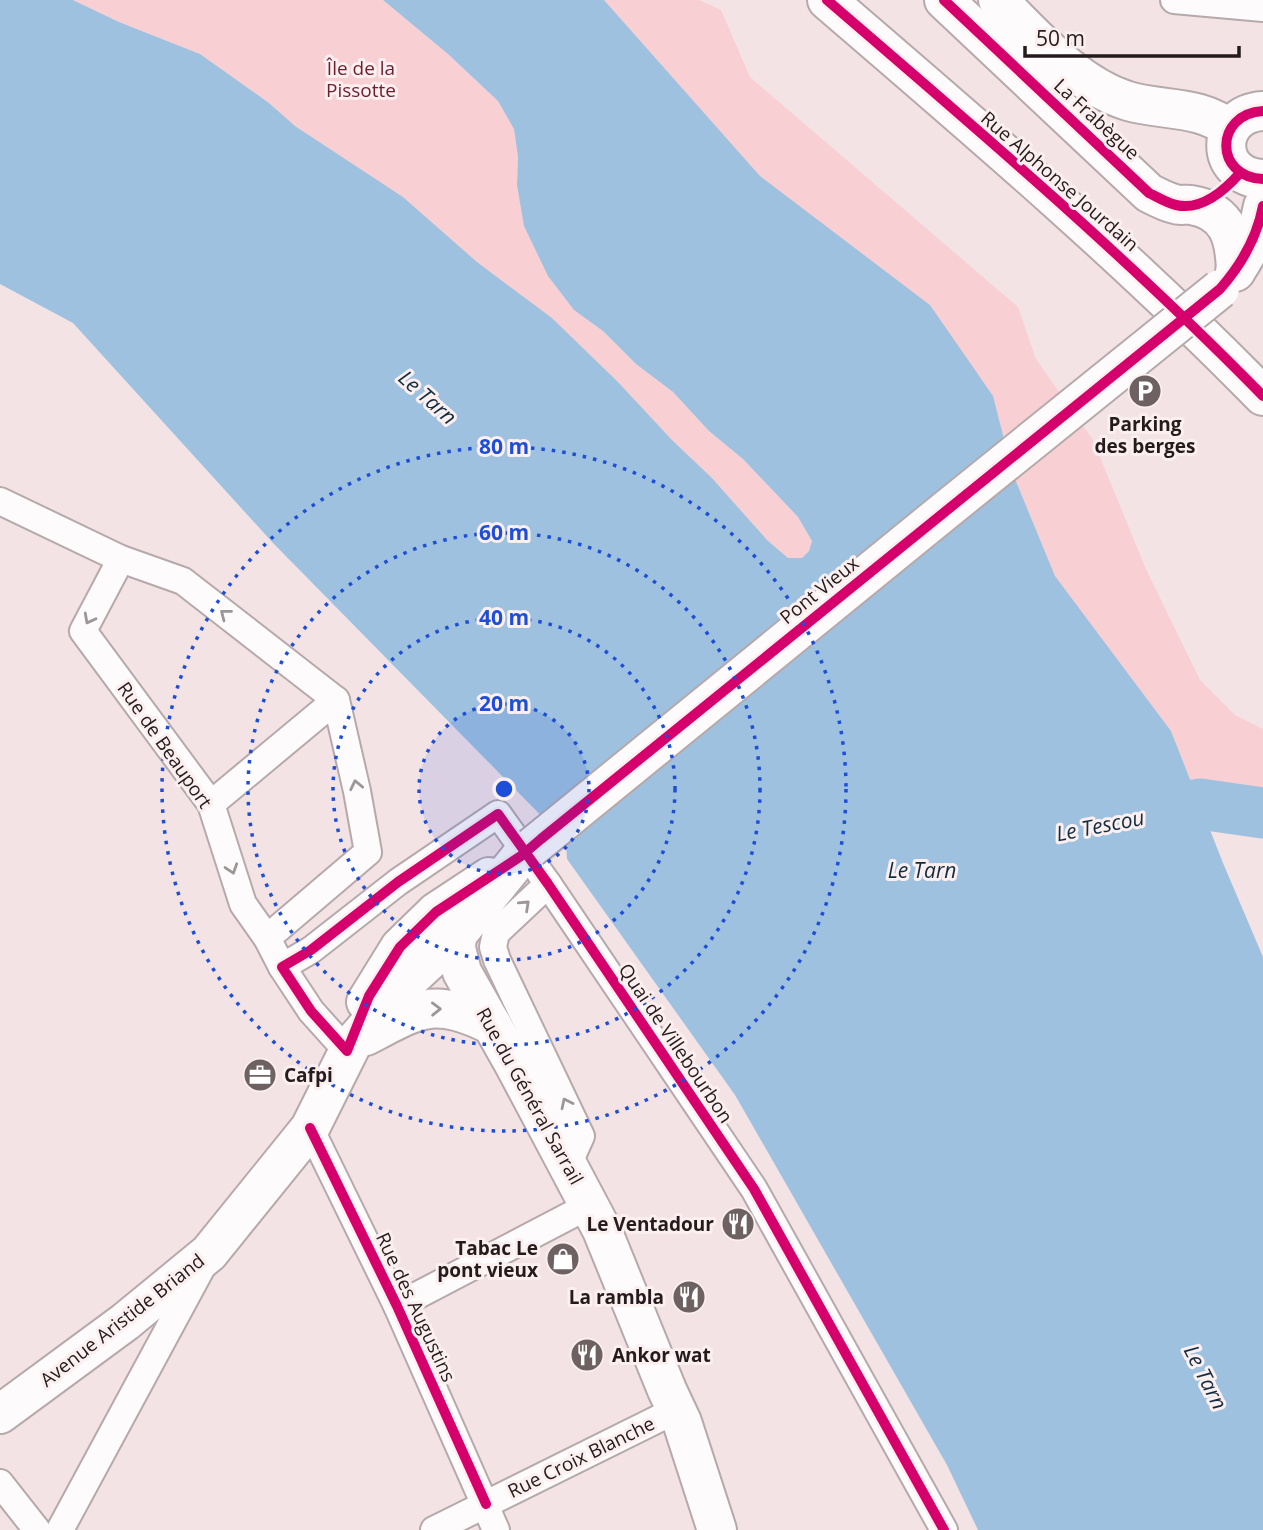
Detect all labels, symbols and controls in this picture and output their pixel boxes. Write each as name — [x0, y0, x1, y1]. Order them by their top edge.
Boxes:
scale bar — [1025, 14, 1238, 58]
text: 50 m — [1036, 24, 1085, 52]
park label: Île de la Pissotte — [326, 55, 396, 103]
street label: La Frabègue — [1048, 72, 1146, 166]
street label: Rue Alphonse Jourdain — [975, 105, 1145, 257]
water label: Le Tarn — [393, 364, 463, 430]
parking icon: Parking des berges — [1126, 372, 1164, 410]
place label: Parking des berges — [1095, 411, 1195, 459]
text: 80 m — [479, 432, 529, 460]
text: 60 m — [479, 518, 529, 546]
street label: Pont Vieux — [774, 550, 864, 630]
text: 40 m — [479, 603, 529, 631]
one-way arrow — [221, 610, 233, 623]
one-way arrow — [84, 612, 97, 625]
street label: Rue de Beauport — [112, 677, 218, 814]
text: 20 m — [479, 689, 529, 717]
centre of rings — [492, 777, 516, 801]
one-way arrow — [349, 779, 364, 791]
water label: Le Tescou — [1053, 803, 1147, 847]
water label: Le Tarn — [888, 856, 956, 884]
one-way arrow — [224, 863, 238, 875]
one-way arrow — [517, 901, 530, 913]
street label: Quai de Villebourbon — [613, 958, 739, 1128]
one-way arrow — [431, 1002, 442, 1017]
street label: Rue du Général Sarrail — [470, 1003, 590, 1189]
office icon: Cafpi — [241, 1056, 279, 1094]
place label: Cafpi — [284, 1062, 333, 1088]
one-way arrow — [560, 1098, 574, 1110]
restaurant icon: Le Ventadour — [719, 1205, 757, 1243]
place label: Le Ventadour — [586, 1211, 714, 1237]
street label: Rue des Augustins — [370, 1228, 462, 1386]
place label: Tabac Le pont vieux — [437, 1235, 538, 1283]
shop icon: Tabac Le pont vieux — [544, 1240, 582, 1278]
street label: Avenue Aristide Briand — [34, 1248, 210, 1392]
restaurant icon: La rambla — [670, 1278, 708, 1316]
place label: La rambla — [569, 1284, 664, 1310]
restaurant icon: Ankor wat — [568, 1336, 606, 1374]
water label: Le Tarn — [1178, 1340, 1234, 1414]
place label: Ankor wat — [612, 1342, 711, 1368]
street label: Rue Croix Blanche — [503, 1410, 659, 1504]

